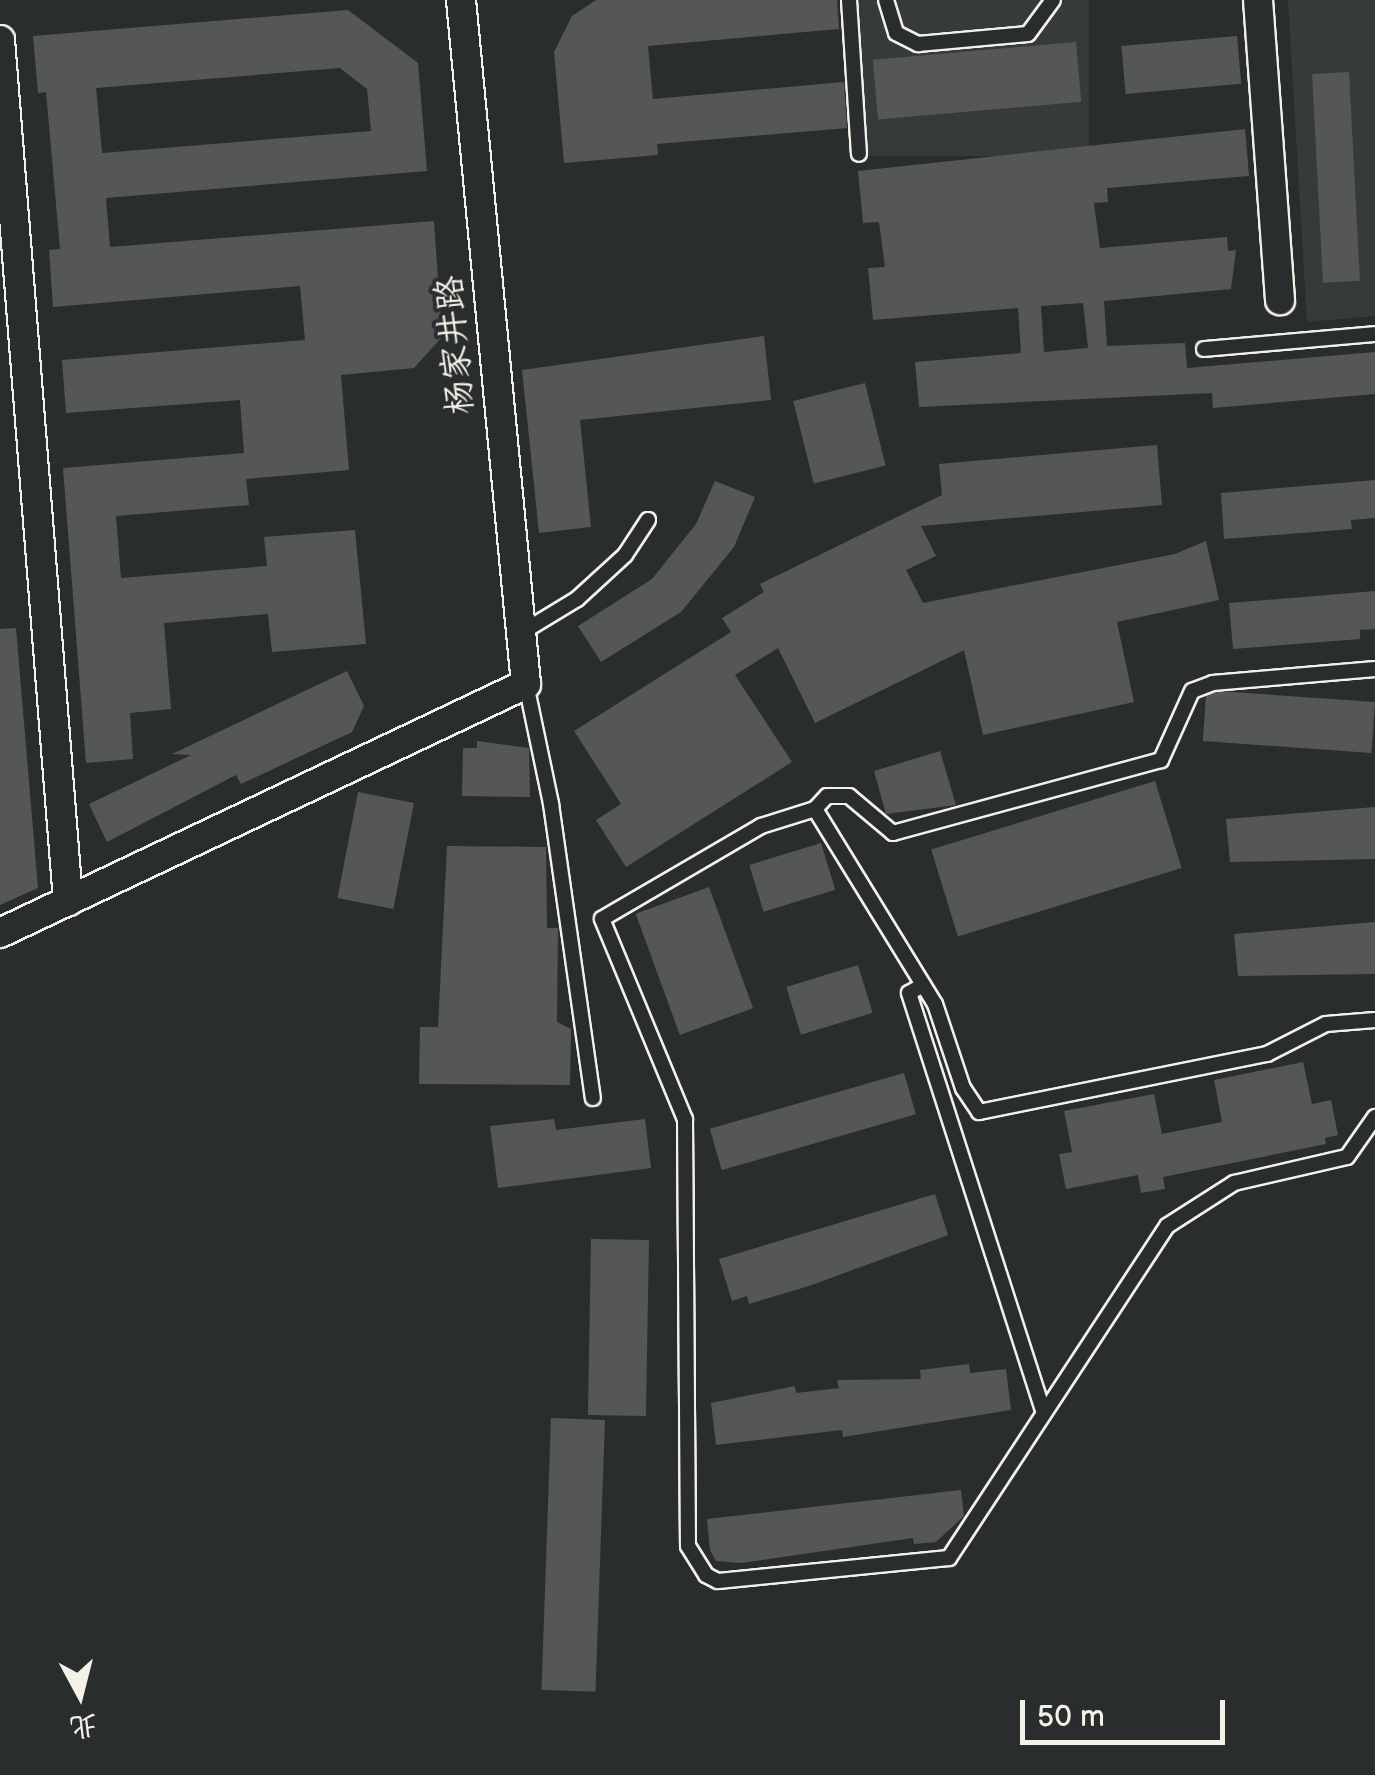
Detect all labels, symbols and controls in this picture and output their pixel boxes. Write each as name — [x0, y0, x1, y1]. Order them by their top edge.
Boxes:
street label: 杨家井路 — [429, 273, 483, 417]
north arrow — [30, 1645, 130, 1745]
scale bar — [1025, 1680, 1230, 1742]
text: 50 m — [1037, 1699, 1105, 1735]
text: 北 — [68, 1707, 100, 1743]

